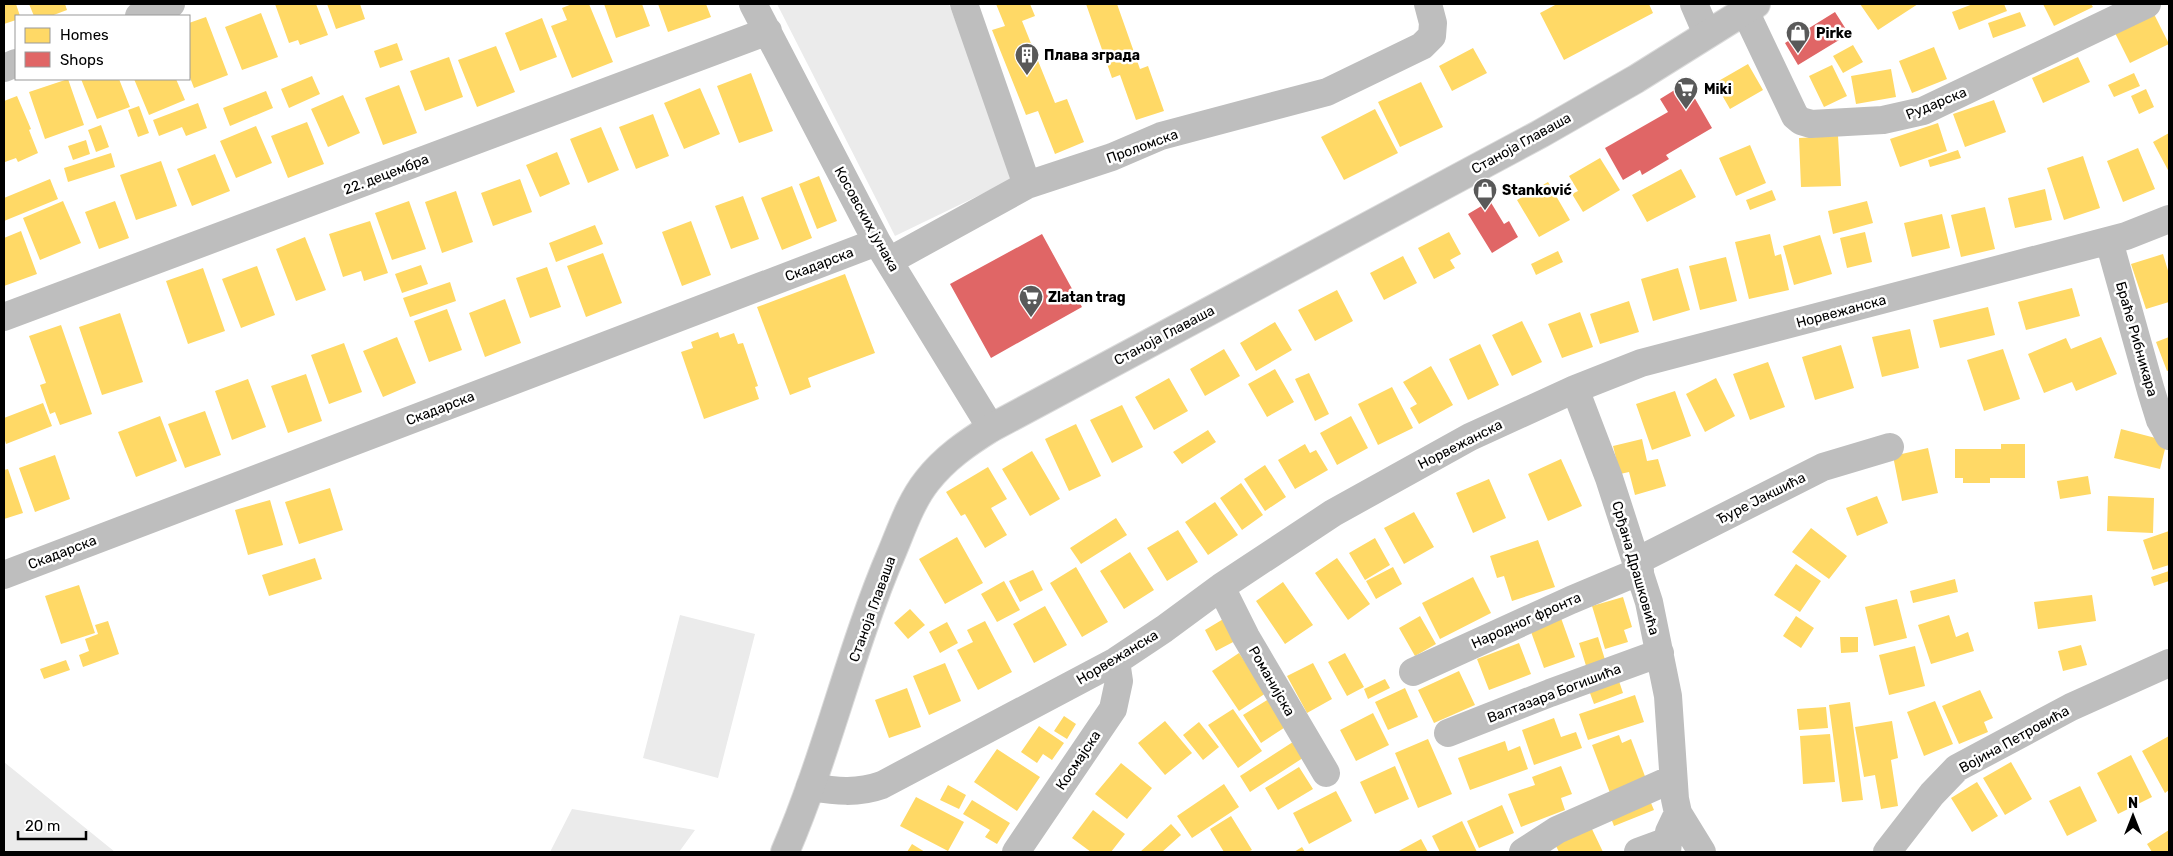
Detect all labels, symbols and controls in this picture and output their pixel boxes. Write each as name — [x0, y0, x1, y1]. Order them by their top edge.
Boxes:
legend — [15, 15, 190, 80]
shop icon: Pirke — [1785, 20, 1811, 54]
place label: Pirke — [1816, 25, 1852, 42]
text: Homes — [60, 26, 109, 44]
building icon: Плава зграда — [1014, 42, 1040, 76]
place label: Плава зграда — [1044, 47, 1140, 64]
text: Shops — [60, 51, 104, 69]
supermarket icon: Miki — [1673, 76, 1699, 110]
place label: Miki — [1704, 81, 1732, 98]
street label: Рударска — [1903, 84, 1969, 123]
street label: Станоја Главаша — [1468, 109, 1574, 178]
street label: Проломска — [1104, 126, 1180, 167]
street label: 22. децембра — [341, 150, 431, 199]
street label: Косовских јунака — [831, 164, 903, 275]
shop icon: Stanković — [1472, 177, 1498, 211]
place label: Stanković — [1502, 182, 1572, 199]
street label: Скадарска — [783, 244, 856, 285]
street label: Браће Рибникара — [2112, 280, 2161, 399]
supermarket icon: Zlatan trag — [1018, 284, 1044, 318]
place label: Zlatan trag — [1048, 289, 1126, 306]
street label: Норвежанска — [1794, 291, 1888, 332]
street label: Станоја Главаша — [1111, 302, 1217, 369]
street label: Скадарска — [404, 388, 477, 429]
street label: Норвежанска — [1415, 416, 1505, 473]
street label: Ђуре Јакшића — [1714, 469, 1808, 528]
street label: Срђана Драшковића — [1608, 499, 1663, 637]
street label: Скадарска — [26, 532, 99, 573]
street label: Станоја Главаша — [845, 554, 899, 664]
street label: Народног фронта — [1469, 589, 1584, 652]
street label: Норвежанска — [1073, 626, 1161, 689]
street label: Романијска — [1245, 643, 1298, 719]
street label: Валтазара Богишића — [1485, 660, 1623, 727]
street label: Војина Петровића — [1956, 702, 2072, 777]
street label: Космајска — [1052, 727, 1105, 793]
north arrow — [2108, 791, 2158, 841]
text: N — [2128, 795, 2138, 812]
scale bar — [18, 808, 85, 840]
text: 20 m — [25, 817, 60, 835]

